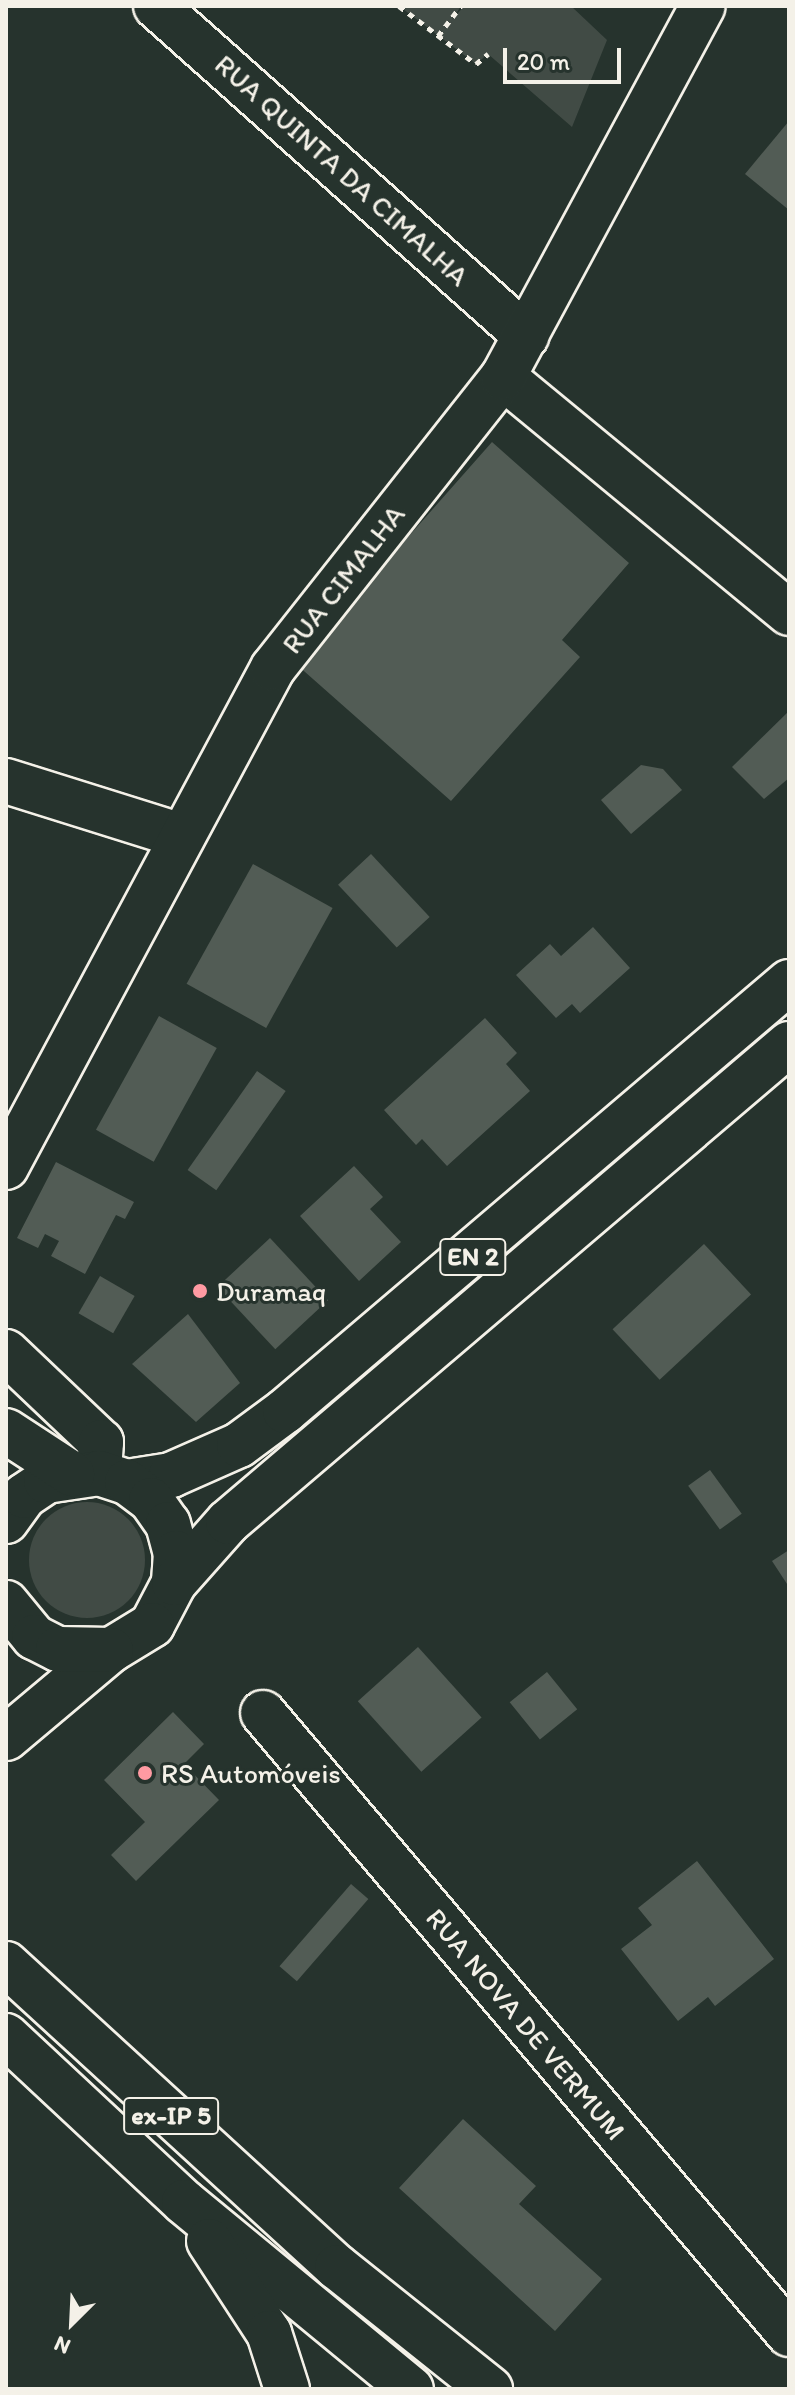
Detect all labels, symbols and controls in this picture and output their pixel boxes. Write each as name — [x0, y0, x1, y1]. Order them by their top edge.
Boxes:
scale bar — [507, 32, 625, 82]
text: 20 m — [517, 47, 570, 76]
street label: RUA QUINTA DA CIMALHA — [209, 48, 475, 292]
street label: RUA CIMALHA — [274, 498, 412, 660]
road number: EN 2 — [439, 1235, 507, 1279]
place label: Duramaq — [216, 1274, 326, 1308]
marker: Duramaq — [191, 1282, 209, 1300]
place label: RS Automóveis — [161, 1756, 341, 1790]
marker: RS Automóveis — [136, 1764, 154, 1782]
street label: RUA NOVA DE VERMUM — [419, 1902, 633, 2146]
road number: ex-IP 5 — [123, 2094, 219, 2138]
north arrow — [32, 2283, 112, 2363]
text: N — [50, 2330, 74, 2361]

